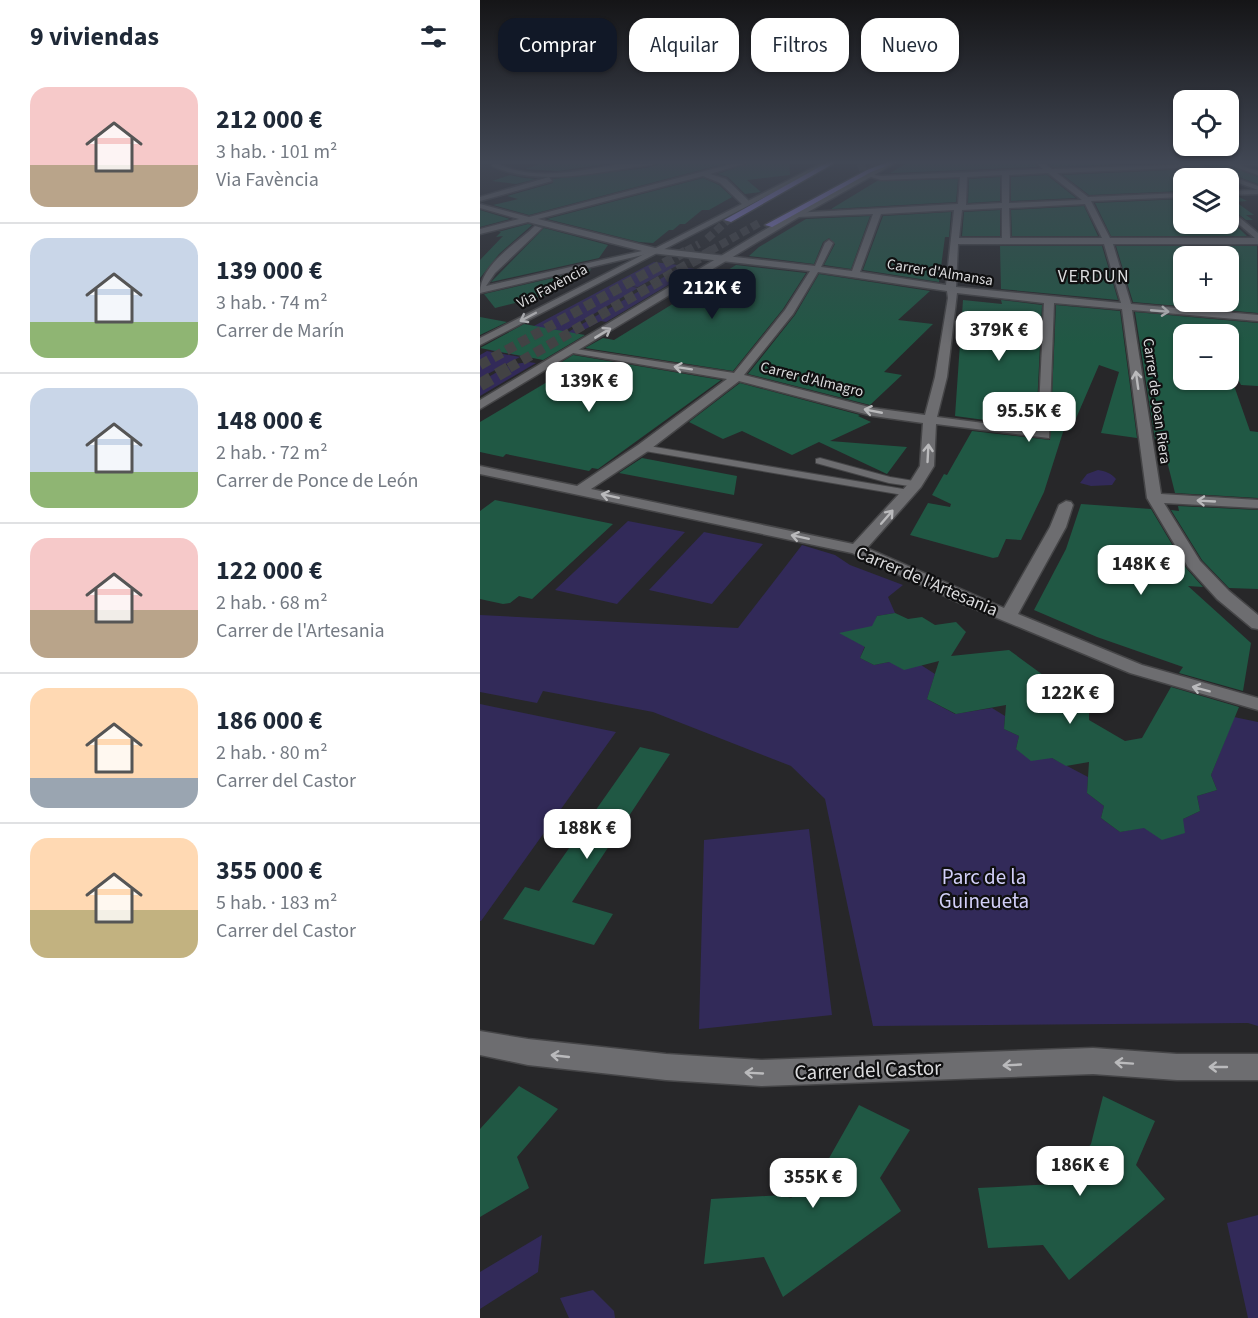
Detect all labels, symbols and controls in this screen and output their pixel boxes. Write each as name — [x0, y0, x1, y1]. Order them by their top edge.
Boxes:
text: 9 viviendas — [30, 18, 159, 55]
chip: Comprar — [498, 18, 617, 72]
chip: Alquilar — [629, 18, 739, 72]
chip: Filtros — [751, 18, 849, 72]
chip: Nuevo — [861, 18, 959, 72]
icon: filters — [417, 20, 450, 53]
map controls — [1173, 90, 1239, 390]
button: locate — [1173, 90, 1239, 156]
text: 212 000 € — [216, 101, 323, 138]
icon: home — [78, 111, 150, 183]
text: 3 hab. · 101 m² — [216, 138, 337, 166]
text: Via Favència — [216, 166, 319, 194]
button: layers — [1173, 168, 1239, 234]
button: + — [1173, 246, 1239, 312]
text: 139 000 € — [216, 252, 323, 289]
street label: Carrer d'Almansa — [885, 254, 995, 291]
street label: Via Favència — [513, 259, 591, 314]
icon: home — [78, 262, 150, 334]
district label: VERDUN — [1058, 264, 1130, 289]
pin: 212K € — [663, 269, 761, 320]
text: 212K € — [683, 274, 741, 302]
text: 3 hab. · 74 m² — [216, 289, 328, 317]
one-way arrow — [1150, 306, 1170, 317]
pin: 379K € — [950, 311, 1048, 362]
one-way arrow — [520, 312, 538, 323]
text: 379K € — [970, 316, 1028, 344]
text: Carrer de Marín — [216, 317, 344, 345]
button: − — [1173, 324, 1239, 390]
one-way arrow — [594, 326, 611, 338]
street label: Carrer de Joan Riera — [1137, 337, 1176, 465]
street label: Carrer d'Almagro — [758, 356, 866, 402]
pin: 139K € — [540, 362, 638, 413]
one-way arrow — [673, 362, 693, 373]
text: 139K € — [560, 367, 618, 395]
one-way arrow — [1131, 371, 1142, 391]
pin: 95.5K € — [974, 392, 1084, 443]
text: 95.5K € — [997, 397, 1061, 425]
text: 148 000 € — [216, 402, 323, 439]
one-way arrow — [863, 405, 883, 416]
icon: home — [78, 412, 150, 484]
text: 2 hab. · 72 m² — [216, 439, 328, 467]
one-way arrow — [922, 443, 933, 463]
text: Carrer de Ponce de León — [216, 467, 419, 495]
one-way arrow — [600, 490, 619, 502]
one-way arrow — [1196, 495, 1216, 506]
one-way arrow — [880, 510, 894, 525]
one-way arrow — [791, 531, 810, 543]
street label: Carrer de l'Artesania — [852, 540, 1002, 623]
pin: 148K € — [1092, 545, 1190, 596]
text: 148K € — [1112, 550, 1170, 578]
text: 122 000 € — [216, 552, 323, 589]
icon: home — [78, 562, 150, 634]
text: 2 hab. · 68 m² — [216, 589, 328, 617]
text: Carrer de l'Artesania — [216, 617, 385, 645]
pin: 122K € — [1021, 674, 1119, 725]
text: 122K € — [1041, 679, 1099, 707]
one-way arrow — [1192, 683, 1211, 695]
text: 186 000 € — [216, 702, 323, 739]
icon: home — [78, 712, 150, 784]
text: 2 hab. · 80 m² — [216, 739, 328, 767]
text: Carrer del Castor — [216, 767, 356, 795]
pin: 188K € — [538, 809, 636, 860]
text: 188K € — [558, 814, 616, 842]
text: 355 000 € — [216, 852, 323, 889]
icon: home — [78, 862, 150, 934]
park label: Parc de la Guineueta — [939, 862, 1029, 916]
text: 5 hab. · 183 m² — [216, 889, 337, 917]
text: Carrer del Castor — [216, 917, 356, 945]
one-way arrow — [551, 1050, 571, 1061]
street label: Carrer del Castor — [794, 1052, 943, 1088]
one-way arrow — [1115, 1057, 1134, 1068]
one-way arrow — [1003, 1059, 1023, 1070]
one-way arrow — [1208, 1061, 1228, 1073]
one-way arrow — [745, 1067, 765, 1078]
pin: 186K € — [1031, 1146, 1129, 1197]
text: 186K € — [1051, 1151, 1109, 1179]
pin: 355K € — [764, 1158, 862, 1209]
text: 355K € — [784, 1163, 842, 1191]

